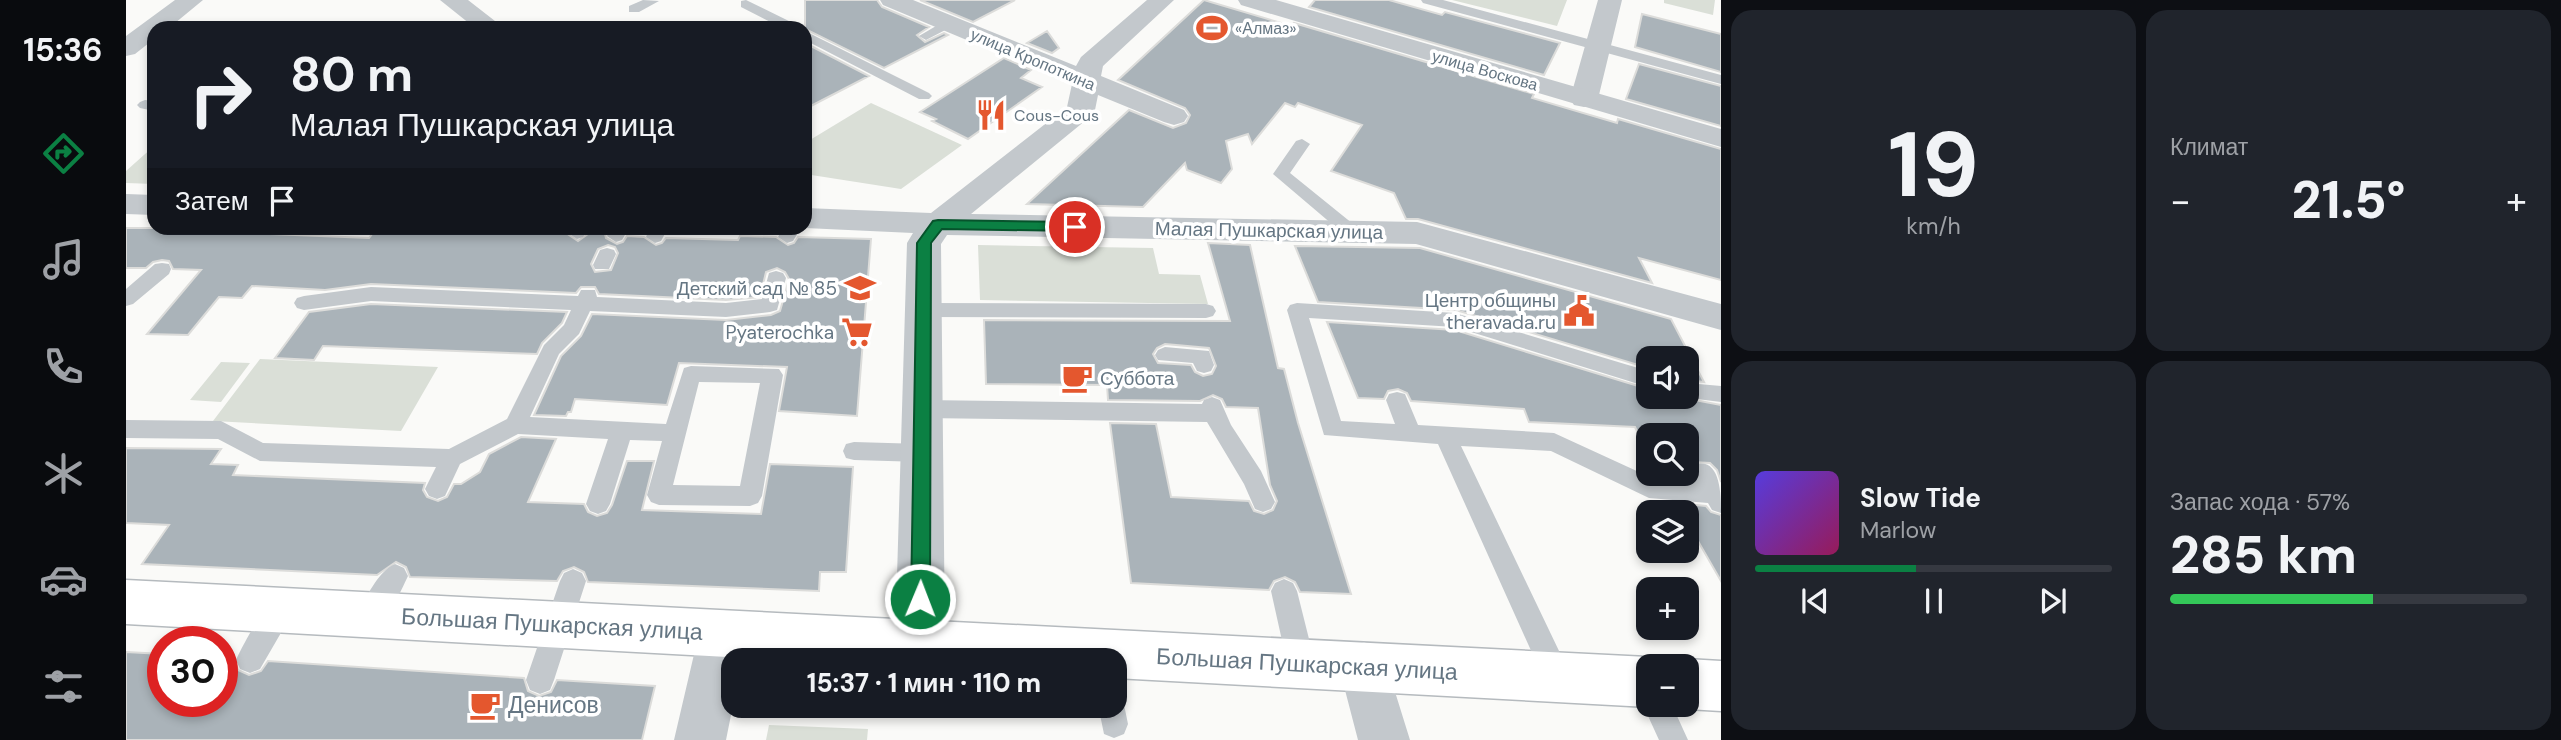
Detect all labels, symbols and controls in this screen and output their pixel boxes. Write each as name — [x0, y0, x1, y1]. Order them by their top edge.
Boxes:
sports icon: «Алмаз» — [1195, 11, 1229, 45]
place label: «Алмаз» — [1235, 18, 1297, 39]
street label: улица Кропоткина — [967, 24, 1098, 95]
text: 15:36 — [23, 29, 103, 71]
text: 80 m — [290, 42, 413, 106]
street label: улица Воскова — [1430, 45, 1540, 96]
icon: right — [175, 49, 266, 140]
restaurant icon: Cous-Cous — [974, 98, 1008, 132]
text: Малая Пушкарская улица — [290, 104, 674, 146]
place label: Cous-Cous — [1014, 105, 1099, 126]
text: 19 — [1888, 106, 1979, 224]
icon: directions — [39, 129, 88, 178]
text: Климат — [2170, 132, 2248, 162]
text: 21.5° — [2291, 166, 2406, 234]
text: − — [2170, 176, 2191, 226]
text: + — [2506, 176, 2527, 226]
icon: arrive — [263, 182, 301, 220]
text: Затем — [175, 184, 249, 218]
pin — [1045, 197, 1105, 257]
icon: arrive — [1056, 208, 1094, 246]
text: km/h — [1906, 211, 1961, 241]
street label: Малая Пушкарская улица — [1155, 216, 1384, 245]
icon: music — [39, 235, 88, 284]
school or university icon: Детский сад № 85 — [843, 271, 877, 305]
place label: Детский сад № 85 — [677, 276, 837, 301]
place label: Центр общины theravada.ru — [1425, 288, 1556, 335]
public building icon: Центр общины theravada.ru — [1562, 294, 1596, 328]
supermarket icon: Pyaterochka — [840, 315, 874, 349]
place label: Pyaterochka — [725, 320, 834, 345]
icon: phone — [39, 342, 88, 391]
map controls — [1636, 346, 1699, 717]
button: sound — [1636, 346, 1699, 409]
cafe icon: Суббота — [1060, 361, 1094, 395]
place label: Суббота — [1100, 366, 1175, 391]
button: search — [1636, 423, 1699, 486]
icon: climate — [39, 449, 88, 498]
text: Slow Tide — [1860, 481, 1981, 515]
text: Запас хода · 57% — [2170, 487, 2350, 517]
button: layers — [1636, 500, 1699, 563]
text: Marlow — [1860, 515, 1936, 545]
text: 285 km — [2170, 521, 2357, 589]
icon: car — [39, 555, 88, 604]
position arrow — [883, 562, 957, 636]
button: + — [1636, 577, 1699, 640]
icon: previous — [1796, 582, 1834, 620]
icon: pause — [1915, 582, 1953, 620]
icon: next — [2034, 582, 2072, 620]
street label: Большая Пушкарская улица — [400, 601, 704, 647]
speed limit sign: 30 — [147, 626, 238, 717]
street label: Большая Пушкарская улица — [1155, 641, 1459, 687]
button: − — [1636, 654, 1699, 717]
icon: filters — [39, 662, 88, 711]
text: 15:37 · 1 мин · 110 m — [807, 666, 1041, 700]
cafe icon: Денисов — [468, 688, 502, 722]
place label: Денисов — [508, 690, 599, 720]

